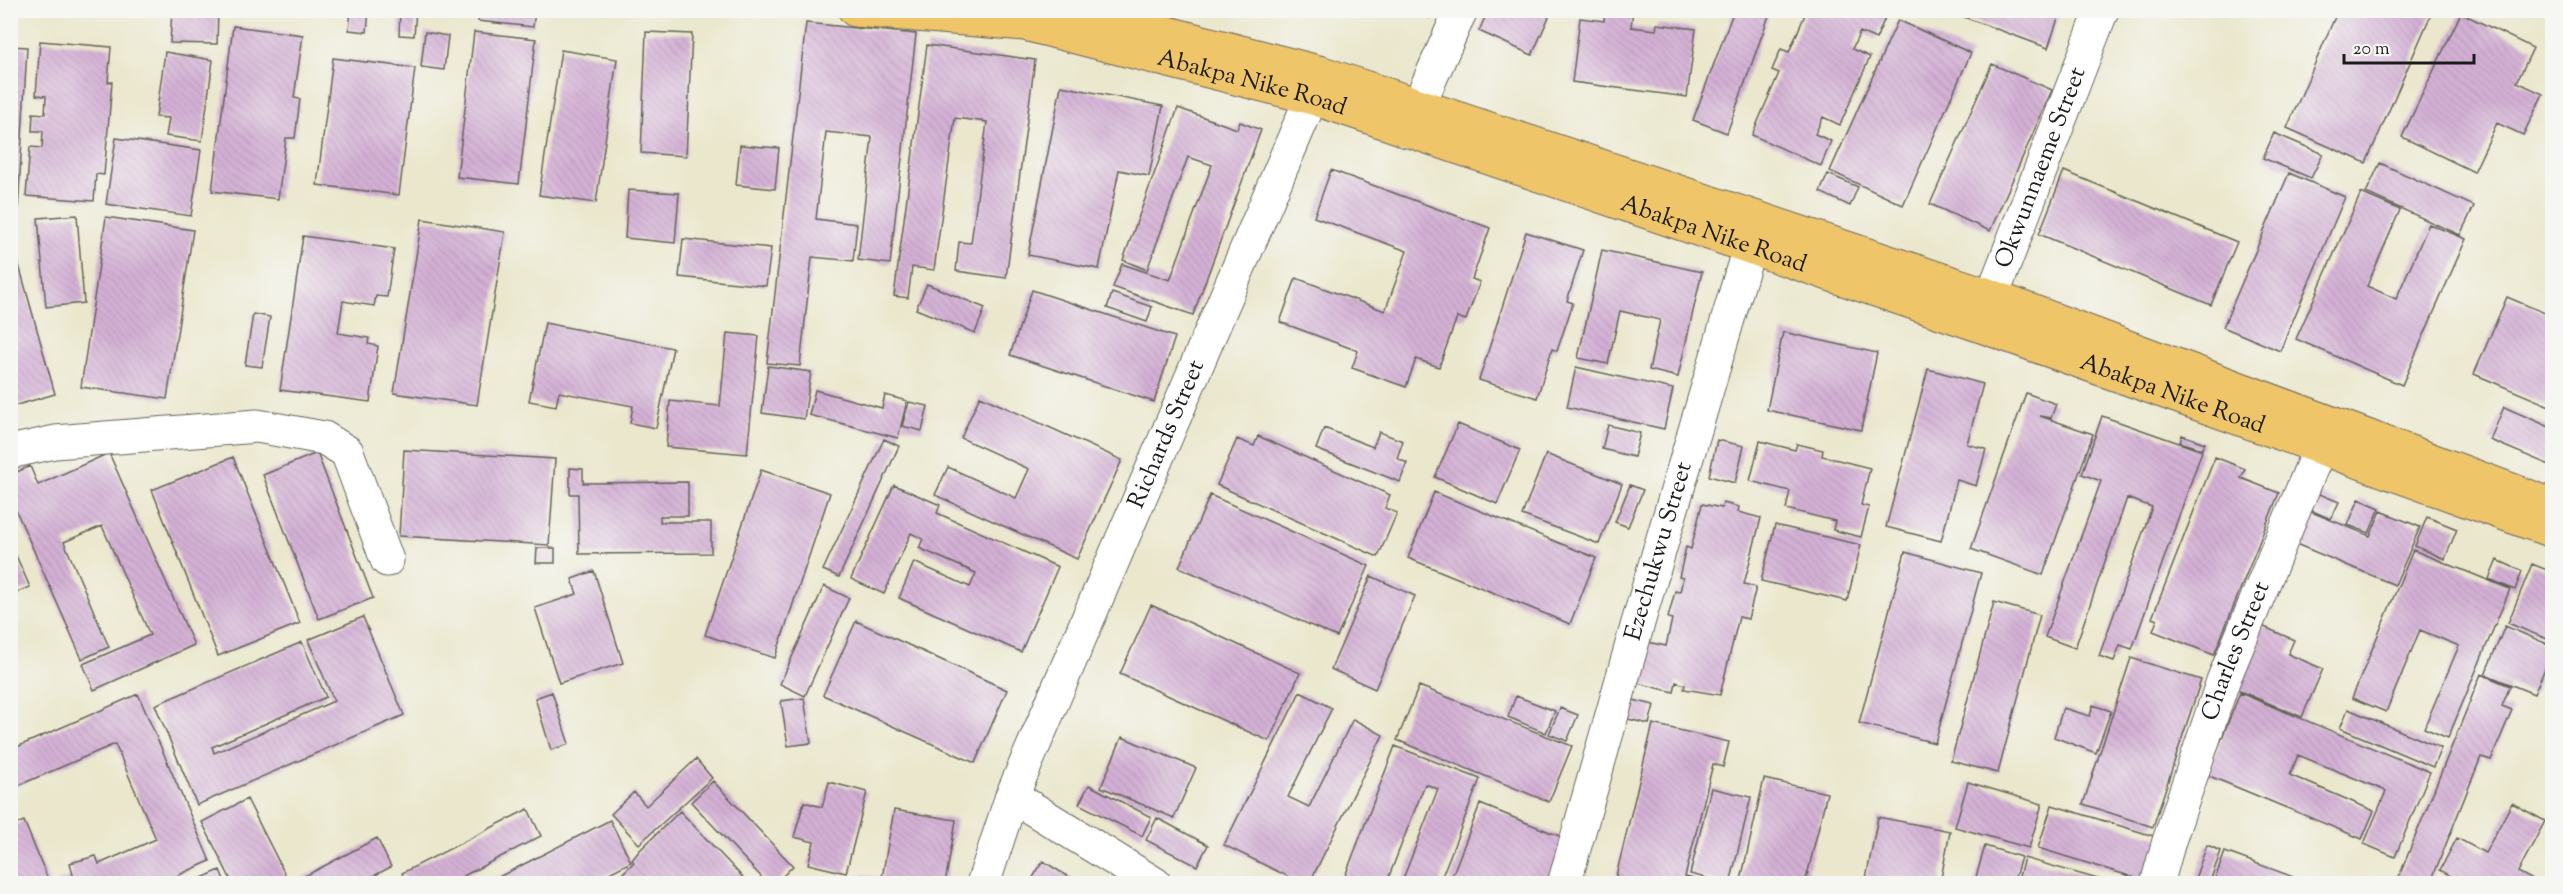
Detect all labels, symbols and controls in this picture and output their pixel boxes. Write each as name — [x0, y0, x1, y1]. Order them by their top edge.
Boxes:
scale bar — [2344, 27, 2474, 65]
text: 20 m — [2353, 37, 2390, 63]
street label: Abakpa Nike Road — [1154, 42, 1351, 125]
street label: Okwunnaeme Street — [1987, 62, 2095, 274]
street label: Abakpa Nike Road — [1616, 187, 1811, 282]
street label: Abakpa Nike Road — [2075, 346, 2270, 444]
street label: Richards Street — [1120, 355, 1214, 514]
street label: Ezechukwu Street — [1617, 458, 1702, 645]
street label: Charles Street — [2194, 576, 2279, 725]

